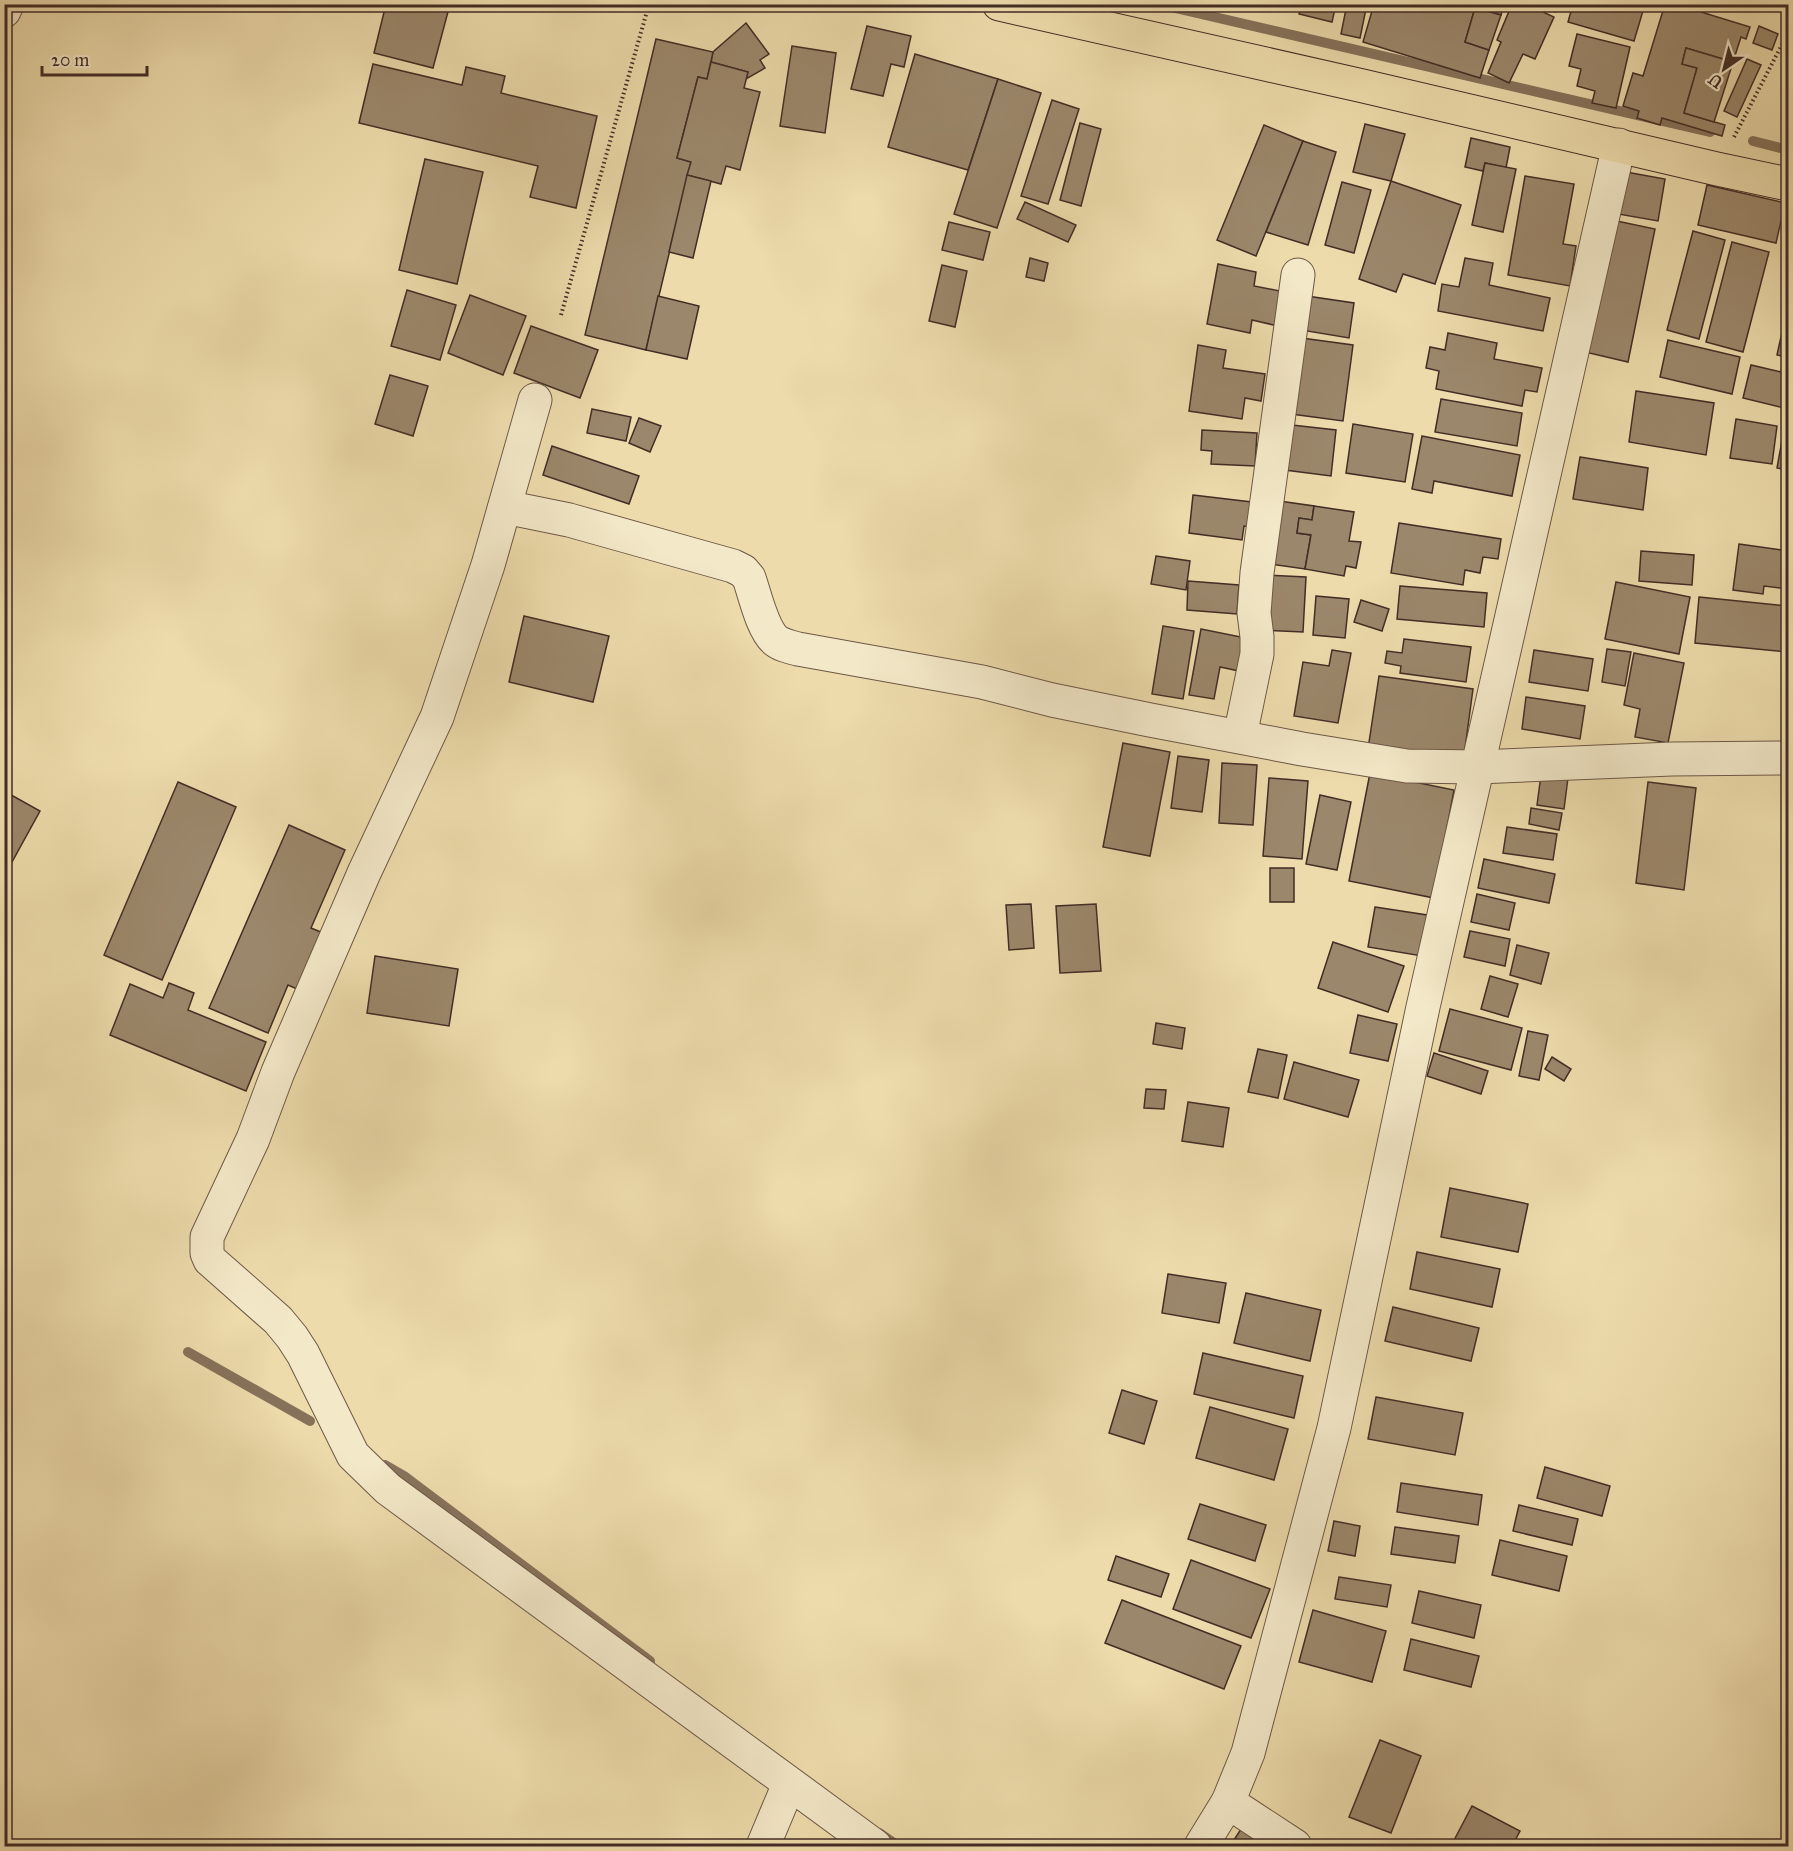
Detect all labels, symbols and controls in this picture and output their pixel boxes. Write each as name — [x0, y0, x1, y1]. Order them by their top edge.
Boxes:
scale bar — [42, 39, 147, 77]
north arrow — [1694, 39, 1754, 99]
text: 20 m — [51, 49, 89, 71]
text: U — [1705, 69, 1726, 92]

